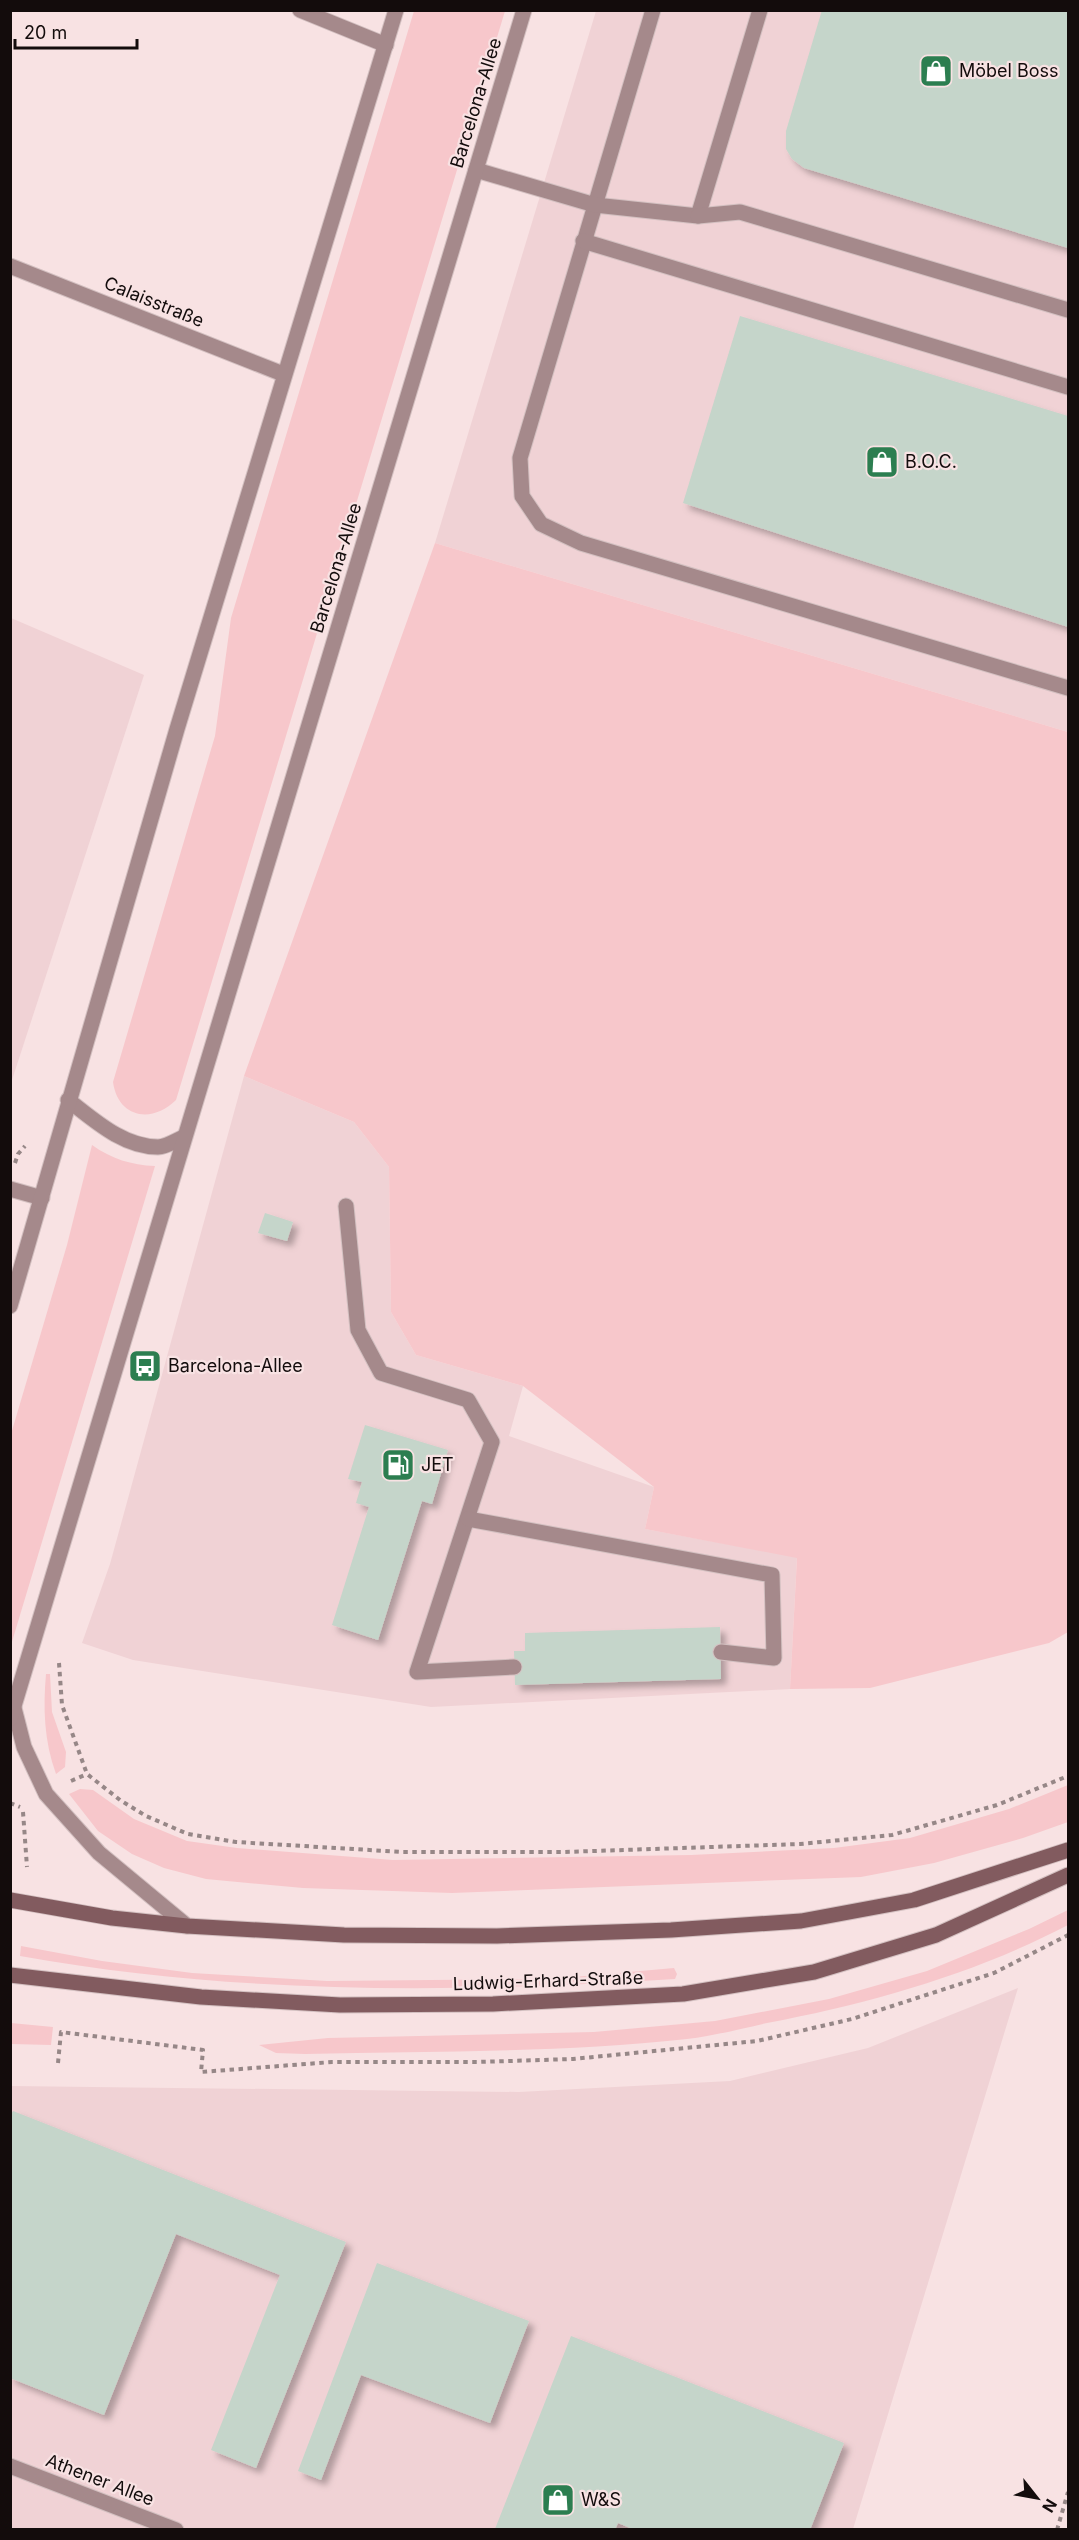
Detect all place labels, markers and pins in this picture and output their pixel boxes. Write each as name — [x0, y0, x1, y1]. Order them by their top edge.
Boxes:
shop icon: Möbel Boss — [918, 53, 954, 89]
place label: Möbel Boss — [959, 60, 1059, 81]
shop icon: B.O.C. — [864, 444, 900, 480]
place label: B.O.C. — [905, 451, 957, 472]
bus stop icon: Barcelona-Allee — [127, 1348, 163, 1384]
place label: Barcelona-Allee — [168, 1355, 303, 1376]
fuel station icon: JET — [380, 1447, 416, 1483]
place label: JET — [421, 1454, 454, 1475]
shop icon: W&S — [540, 2482, 576, 2518]
place label: W&S — [581, 2489, 621, 2510]

